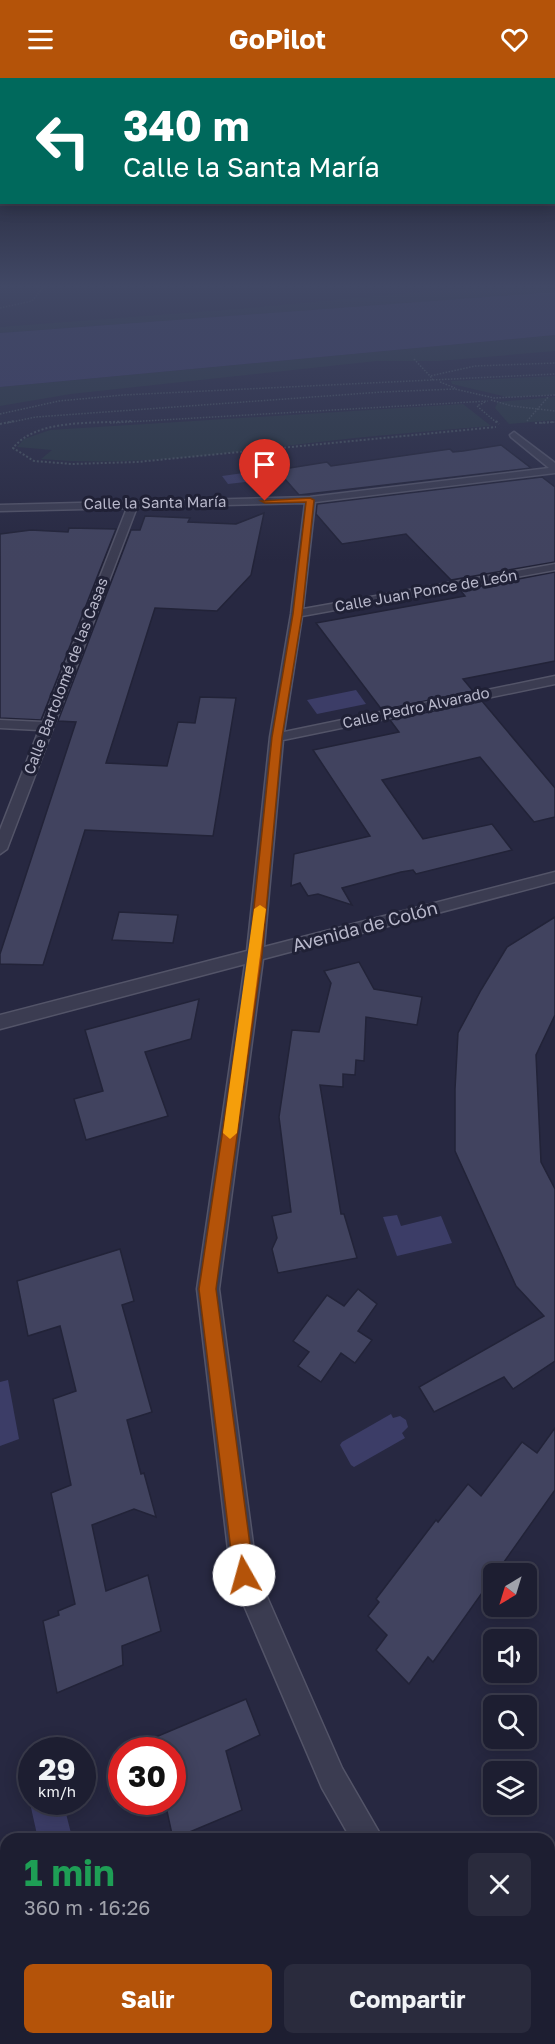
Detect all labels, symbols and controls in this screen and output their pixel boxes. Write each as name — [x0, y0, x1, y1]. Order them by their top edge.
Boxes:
icon: menu — [24, 23, 57, 56]
text: GoPilot — [229, 23, 326, 55]
icon: heart — [498, 23, 531, 56]
text: 340 m — [123, 100, 249, 150]
icon: left — [24, 102, 102, 180]
text: Calle la Santa María — [123, 151, 380, 183]
pin — [239, 439, 290, 501]
icon: arrive — [248, 448, 281, 481]
street label: Calle la Santa María — [83, 492, 226, 512]
street label: Calle Juan Ponce de León — [333, 565, 518, 615]
street label: Calle Bartolomé de las Casas — [19, 575, 111, 777]
street label: Calle Pedro Alvarado — [341, 683, 491, 731]
street label: Avenida de Colón — [290, 896, 440, 956]
position arrow — [212, 1543, 276, 1607]
north arrow — [483, 1563, 537, 1617]
map controls — [483, 1563, 537, 1815]
button: sound — [483, 1629, 537, 1683]
button: search — [483, 1695, 537, 1749]
speed limit sign: 30 — [108, 1737, 186, 1815]
text: 29 — [38, 1751, 76, 1787]
button: layers — [483, 1761, 537, 1815]
text: km/h — [38, 1782, 76, 1800]
text: 1 min — [24, 1851, 115, 1894]
button: close — [468, 1853, 531, 1916]
text: 360 m · 16:26 — [24, 1895, 150, 1919]
button: Salir — [24, 1964, 272, 2033]
button: Compartir — [284, 1964, 531, 2033]

